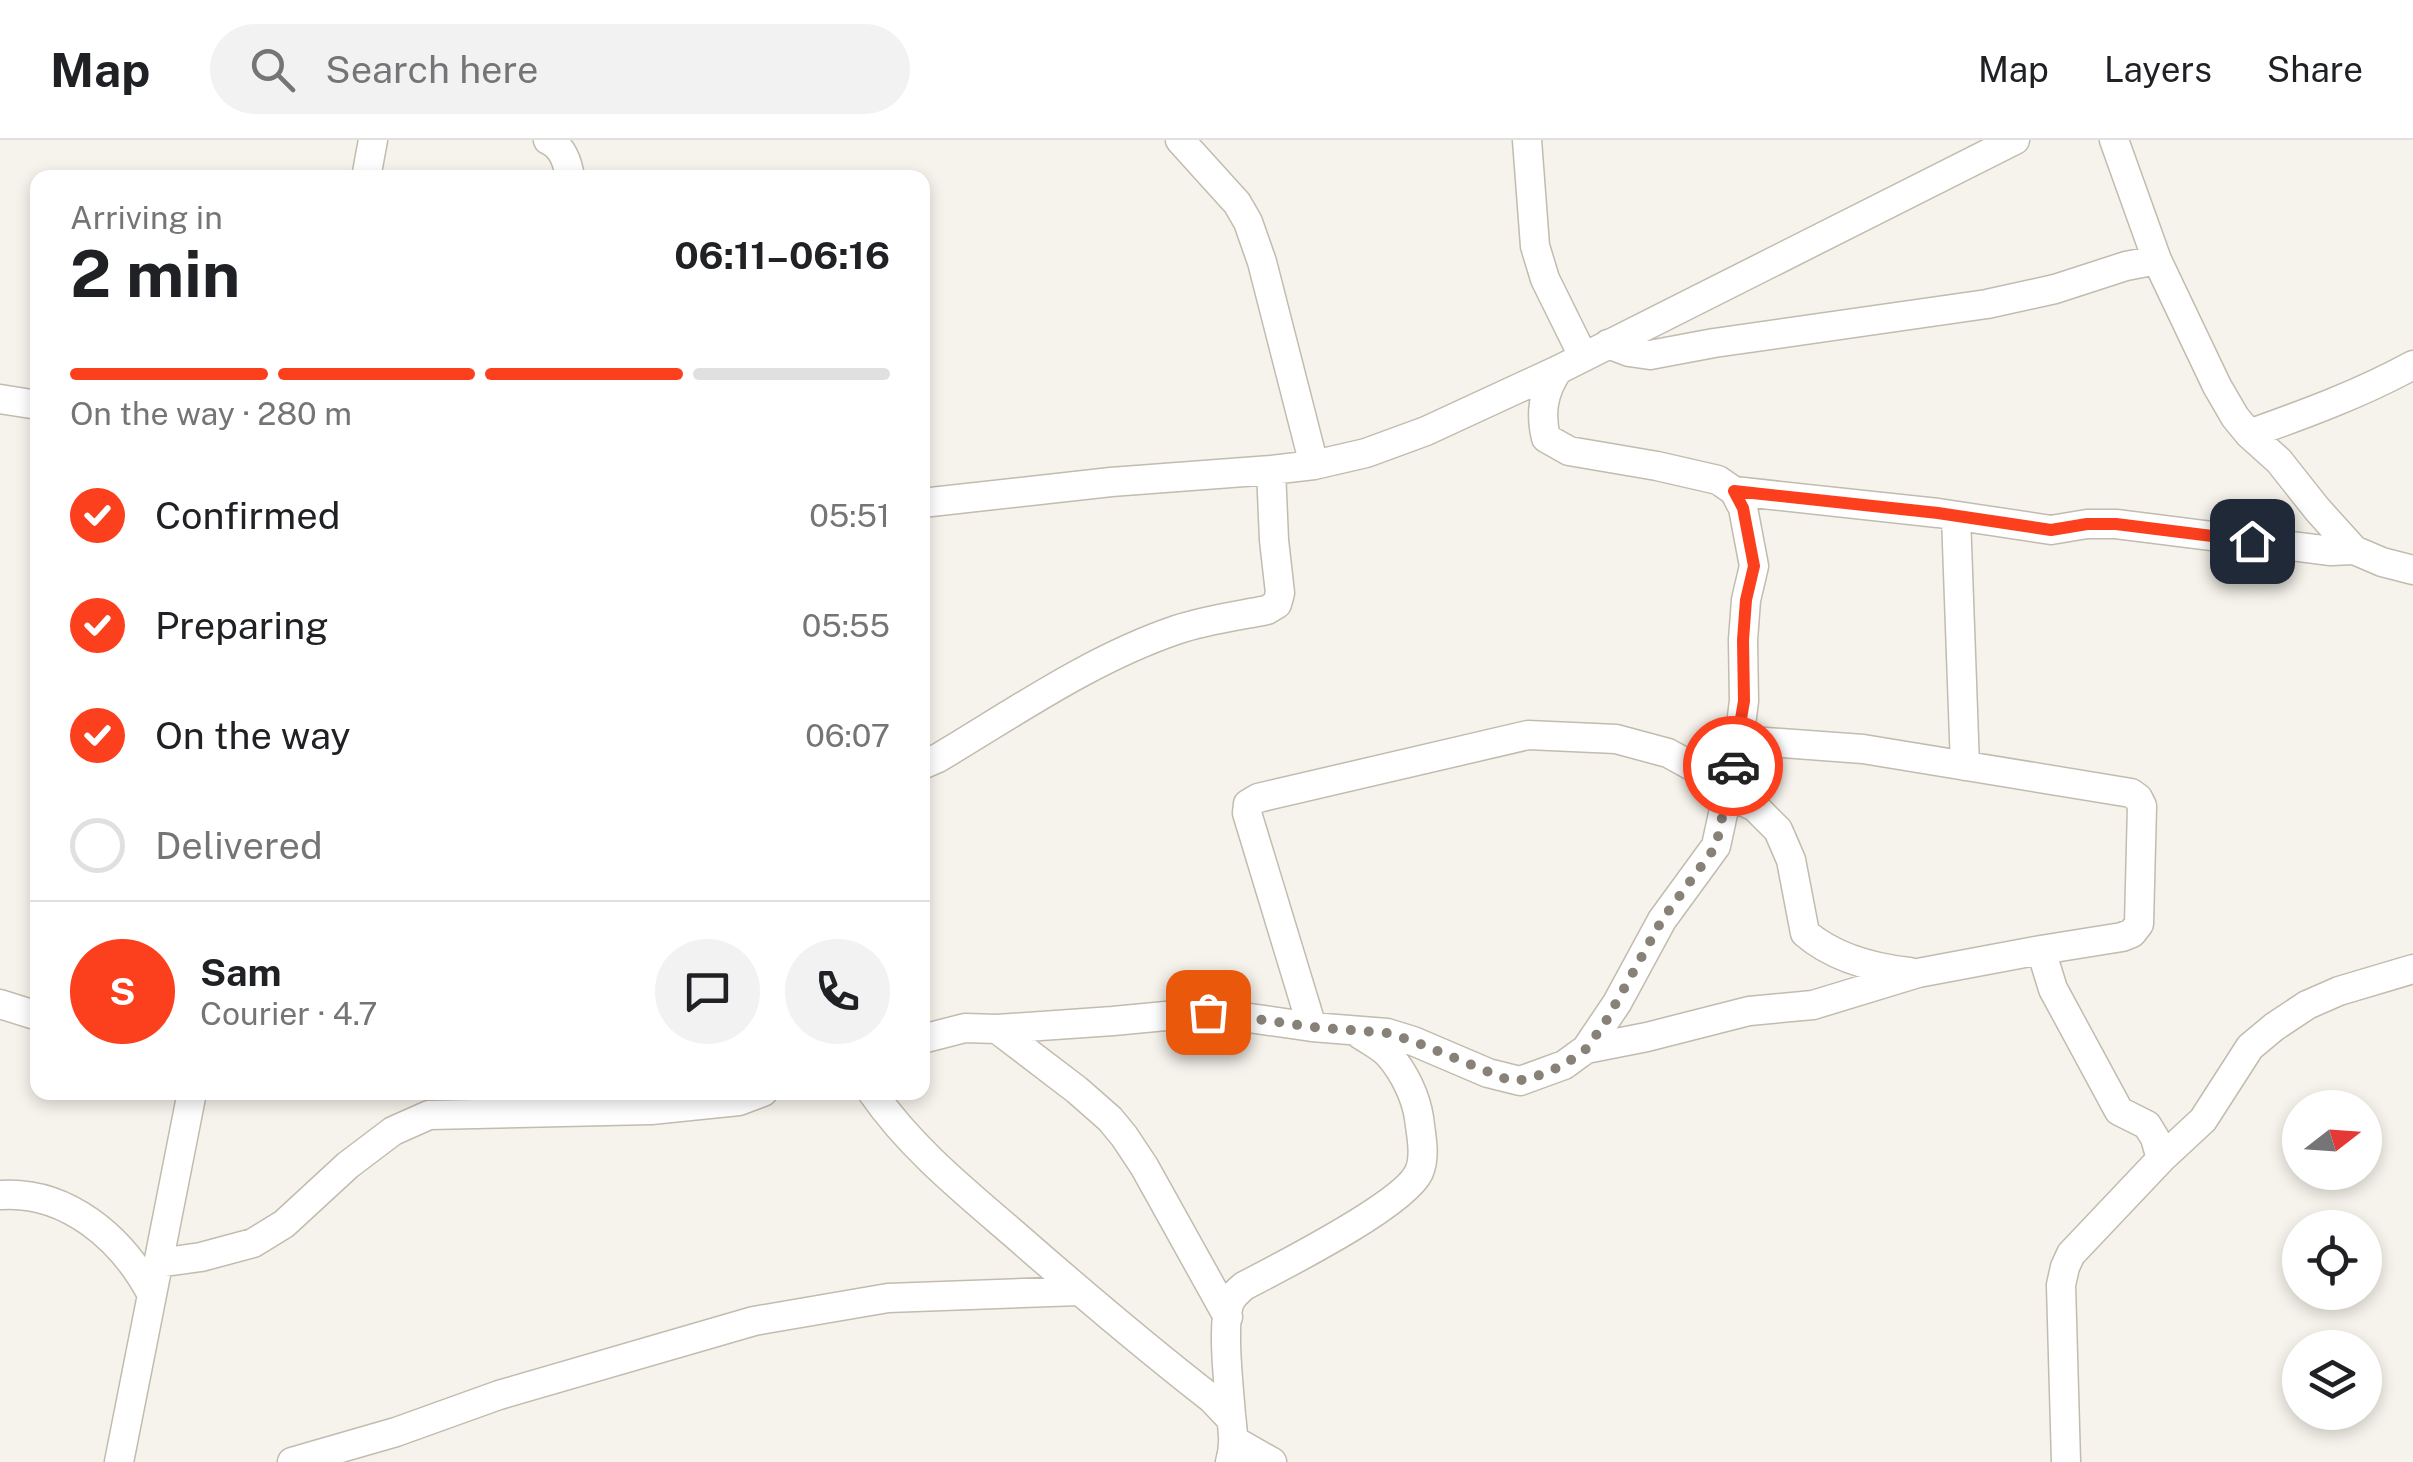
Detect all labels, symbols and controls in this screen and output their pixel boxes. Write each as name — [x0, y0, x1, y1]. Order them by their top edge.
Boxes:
search box — [210, 24, 910, 114]
text: Map — [50, 41, 150, 98]
icon: search — [245, 42, 300, 97]
text: Search here — [325, 47, 539, 92]
text: Map — [1978, 49, 2049, 90]
text: Layers — [2104, 49, 2212, 90]
text: Share — [2267, 49, 2363, 90]
text: Arriving in — [70, 199, 223, 236]
text: 06:11–06:16 — [674, 233, 890, 278]
text: 2 min — [70, 235, 240, 312]
text: On the way · 280 m — [70, 395, 352, 432]
icon: check — [70, 488, 125, 543]
text: Confirmed — [155, 493, 340, 538]
text: 05:51 — [809, 497, 890, 534]
pin — [2210, 499, 2295, 584]
icon: home — [2225, 514, 2280, 569]
icon: check — [70, 598, 125, 653]
text: Preparing — [155, 603, 329, 648]
text: 05:55 — [802, 607, 890, 644]
icon: check — [70, 708, 125, 763]
text: On the way — [155, 713, 351, 758]
courier — [1683, 716, 1783, 816]
text: 06:07 — [805, 717, 890, 754]
icon: car — [1706, 739, 1761, 794]
text: Delivered — [155, 823, 323, 868]
button: chat — [655, 939, 760, 1044]
button: phone — [785, 939, 890, 1044]
text: Sam — [200, 950, 282, 995]
text: S — [109, 969, 136, 1014]
pin — [1166, 970, 1251, 1055]
icon: bag — [1181, 985, 1236, 1040]
text: Courier · 4.7 — [200, 995, 377, 1032]
north arrow — [2282, 1090, 2382, 1190]
map controls — [2282, 1090, 2382, 1430]
button: locate — [2282, 1210, 2382, 1310]
button: layers — [2282, 1330, 2382, 1430]

